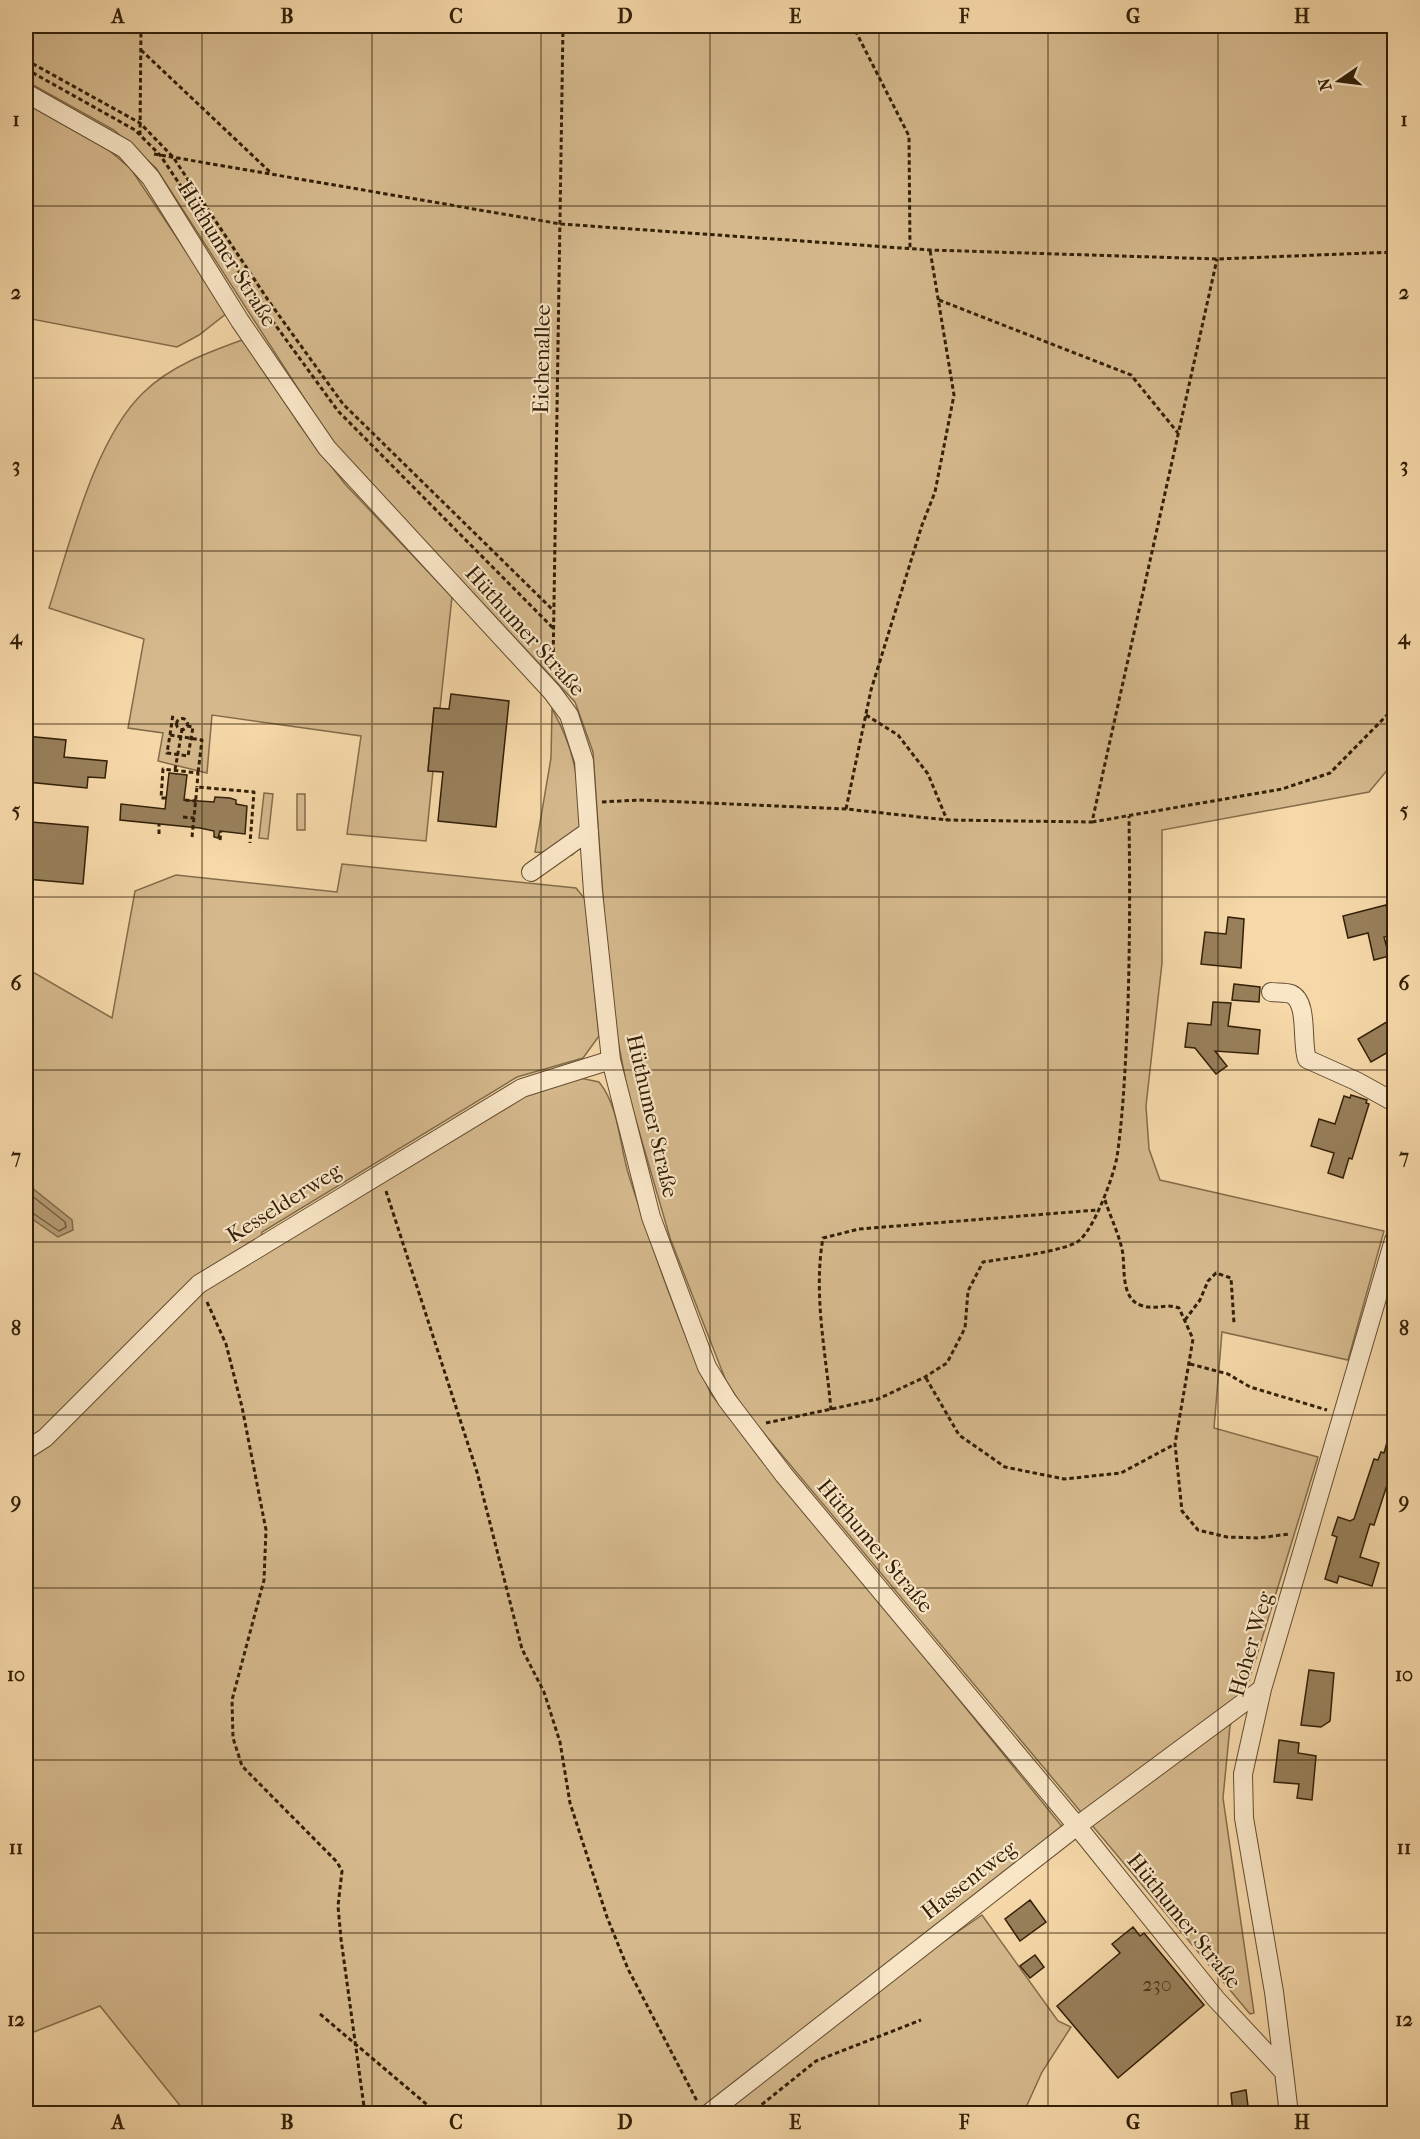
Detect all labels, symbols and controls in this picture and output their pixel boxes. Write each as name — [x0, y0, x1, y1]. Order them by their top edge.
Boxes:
text: A — [110, 5, 126, 28]
text: B — [280, 5, 294, 28]
text: C — [449, 5, 463, 28]
text: D — [617, 5, 633, 28]
text: E — [789, 5, 801, 28]
text: F — [958, 5, 970, 28]
text: G — [1126, 5, 1140, 28]
text: H — [1294, 5, 1310, 28]
north arrow — [1309, 51, 1369, 111]
text: N — [1314, 75, 1336, 93]
text: 1 — [12, 108, 20, 131]
text: 1 — [1400, 108, 1408, 131]
street label: Hüthumer Straße — [172, 176, 282, 332]
text: 2 — [11, 281, 21, 304]
text: 2 — [1399, 281, 1409, 304]
street label: Eichenallee — [528, 304, 556, 414]
text: 3 — [12, 454, 20, 477]
text: 3 — [1400, 454, 1408, 477]
street label: Hüthumer Straße — [460, 560, 591, 702]
text: 4 — [9, 626, 23, 650]
text: 4 — [1397, 626, 1411, 650]
text: 5 — [12, 799, 21, 822]
text: 5 — [1400, 799, 1409, 822]
text: 6 — [11, 972, 23, 995]
text: 6 — [1399, 972, 1411, 995]
street label: Hüthumer Straße — [621, 1032, 683, 1200]
text: 7 — [10, 1145, 21, 1168]
text: 7 — [1398, 1145, 1409, 1168]
street label: Kesselderweg — [222, 1157, 346, 1249]
text: 8 — [11, 1317, 21, 1340]
text: 8 — [1399, 1317, 1409, 1340]
street label: Hüthumer Straße — [811, 1474, 939, 1618]
text: 9 — [10, 1490, 21, 1513]
text: 9 — [1398, 1490, 1409, 1513]
street label: Hoher Weg — [1224, 1588, 1278, 1700]
text: 10 — [7, 1663, 25, 1686]
text: 10 — [1395, 1663, 1413, 1686]
street label: Hassentweg — [916, 1835, 1022, 1925]
text: 11 — [9, 1836, 23, 1859]
text: 11 — [1397, 1836, 1411, 1859]
street label: Hüthumer Straße — [1121, 1848, 1247, 1994]
house number: 230 — [1142, 1973, 1172, 1996]
text: 12 — [7, 2008, 25, 2031]
text: 12 — [1395, 2008, 1413, 2031]
text: A — [110, 2111, 126, 2134]
text: B — [280, 2111, 294, 2134]
text: C — [449, 2111, 463, 2134]
text: D — [617, 2111, 633, 2134]
text: E — [789, 2111, 801, 2134]
text: F — [958, 2111, 970, 2134]
text: G — [1126, 2111, 1140, 2134]
text: H — [1294, 2111, 1310, 2134]

